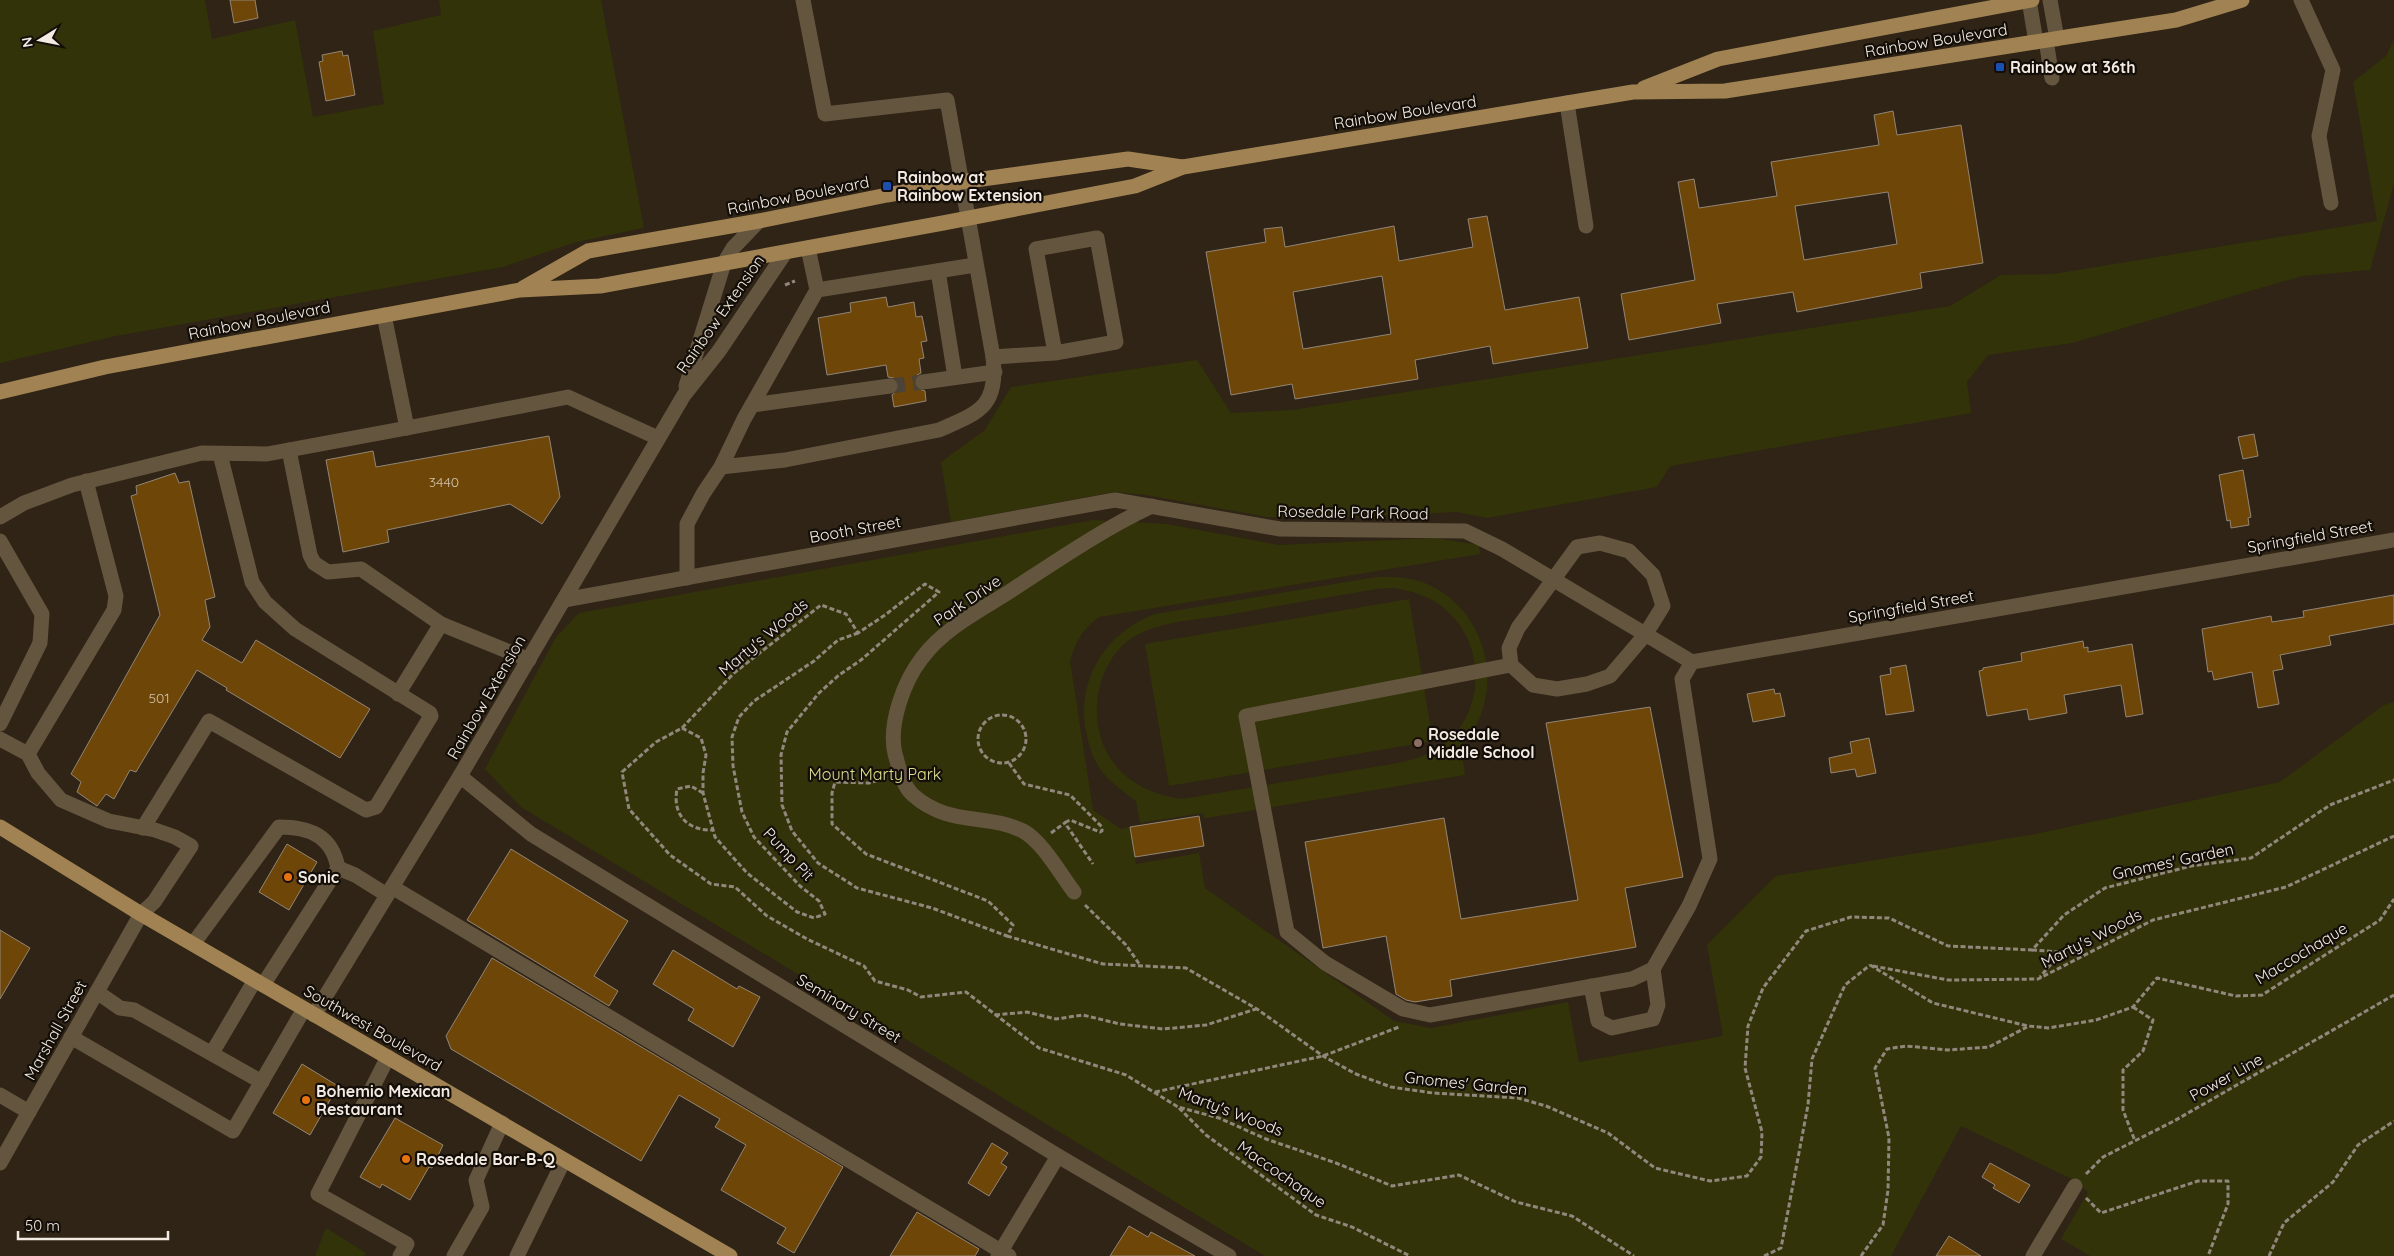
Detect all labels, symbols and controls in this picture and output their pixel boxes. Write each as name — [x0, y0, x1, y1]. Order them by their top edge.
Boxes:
north arrow — [15, 15, 65, 65]
street label: Rainbow Boulevard — [1863, 19, 2009, 61]
text: N — [17, 36, 37, 49]
place label: Rainbow at 36th — [2010, 57, 2136, 77]
marker: Rainbow at 36th — [1994, 61, 2006, 73]
street label: Rainbow Boulevard — [1332, 91, 1478, 133]
place label: Rainbow at Rainbow Extension — [897, 167, 1042, 205]
street label: Rainbow Boulevard — [725, 171, 871, 219]
marker: Rainbow at Rainbow Extension — [881, 180, 893, 192]
street label: Rainbow Extension — [672, 251, 768, 377]
street label: Rainbow Boulevard — [186, 296, 332, 344]
house number: 3440 — [429, 473, 459, 491]
street label: Rosedale Park Road — [1277, 501, 1429, 523]
street label: Booth Street — [808, 511, 902, 547]
street label: Springfield Street — [2246, 515, 2374, 557]
street label: Park Drive — [930, 570, 1004, 630]
street label: Springfield Street — [1847, 585, 1975, 627]
street label: Marty's Woods — [714, 594, 812, 680]
street label: Rainbow Extension — [442, 631, 530, 763]
house number: 501 — [148, 689, 170, 707]
place label: Rosedale Middle School — [1428, 724, 1535, 762]
marker: Rosedale Middle School — [1412, 737, 1424, 749]
park label: Mount Marty Park — [809, 764, 941, 784]
street label: Pump Pit — [759, 823, 819, 885]
street label: Gnomes' Garden — [2111, 838, 2235, 884]
place label: Sonic — [298, 867, 339, 887]
marker: Sonic — [282, 871, 294, 883]
street label: Marty's Woods — [2037, 904, 2145, 972]
street label: Maccochaque — [2251, 918, 2351, 988]
street label: Seminary Street — [793, 969, 905, 1047]
street label: Marshall Street — [19, 977, 91, 1083]
street label: Southwest Boulevard — [300, 980, 446, 1076]
street label: Power Line — [2186, 1049, 2266, 1105]
street label: Gnomes' Garden — [1404, 1067, 1528, 1099]
place label: Bohemio Mexican Restaurant — [316, 1081, 450, 1119]
street label: Marty's Woods — [1176, 1082, 1286, 1140]
marker: Bohemio Mexican Restaurant — [300, 1094, 312, 1106]
street label: Maccochaque — [1234, 1136, 1330, 1212]
place label: Rosedale Bar-B-Q — [416, 1149, 556, 1169]
marker: Rosedale Bar-B-Q — [400, 1153, 412, 1165]
scale bar — [18, 1208, 168, 1240]
text: 50 m — [25, 1216, 60, 1235]

